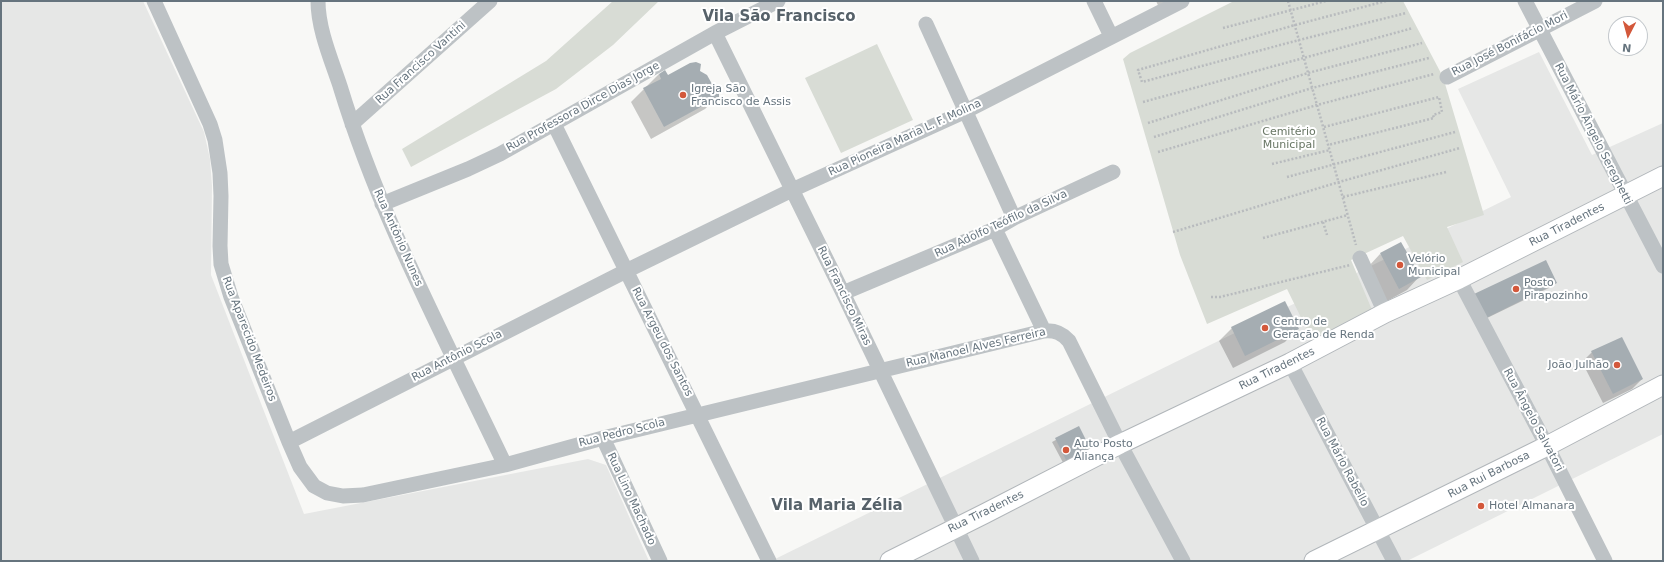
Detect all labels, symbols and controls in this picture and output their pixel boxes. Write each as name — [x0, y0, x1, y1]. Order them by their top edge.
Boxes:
district label: Vila São Francisco — [702, 8, 856, 26]
street label: Rua José Bonifácio Mori — [1450, 9, 1570, 79]
north arrow — [1608, 16, 1648, 56]
street label: Rua Francisco Vantini — [373, 19, 469, 107]
text: N — [1622, 40, 1632, 54]
street label: Rua Professora Dirce Dias Jorge — [504, 59, 662, 155]
street label: Rua Mário Ângelo Sereghetti — [1551, 61, 1635, 207]
place label: Igreja São Francisco de Assis — [691, 82, 791, 108]
marker: Igreja São Francisco de Assis — [678, 90, 688, 100]
street label: Rua Pioneira Maria L. F. Molina — [827, 97, 983, 179]
park label: Cemitério Municipal — [1262, 125, 1316, 151]
street label: Rua Antônio Nunes — [371, 187, 425, 289]
street label: Rua Adolfo Teófilo da Silva — [933, 187, 1069, 261]
street label: Rua Tiradentes — [1527, 200, 1607, 250]
street label: Rua Francisco Miras — [814, 244, 874, 348]
place label: Velório Municipal — [1408, 252, 1460, 278]
marker: Velório Municipal — [1395, 260, 1405, 270]
street label: Rua Aparecido Medeiros — [219, 275, 279, 403]
place label: Posto Pirapozinho — [1524, 276, 1588, 302]
marker: Posto Pirapozinho — [1511, 284, 1521, 294]
street label: Rua Argeu dos Santos — [629, 285, 695, 399]
place label: Centro de Geração de Renda — [1273, 315, 1374, 341]
marker: Centro de Geração de Renda — [1260, 323, 1270, 333]
street label: Rua Manoel Alves Ferreira — [905, 325, 1047, 371]
street label: Rua Antônio Scola — [410, 327, 504, 385]
street label: Rua Tiradentes — [1237, 345, 1317, 393]
place label: João Julhão — [1548, 358, 1609, 372]
marker: João Julhão — [1612, 360, 1622, 370]
street label: Rua Ângelo Salvatori — [1500, 366, 1566, 474]
street label: Rua Mário Rabello — [1313, 415, 1371, 509]
street label: Rua Pedro Scola — [578, 416, 666, 450]
place label: Auto Posto Aliança — [1074, 437, 1133, 463]
marker: Auto Posto Aliança — [1061, 445, 1071, 455]
street label: Rua Rui Barbosa — [1446, 449, 1532, 501]
street label: Rua Lino Machado — [604, 451, 658, 547]
street label: Rua Tiradentes — [946, 488, 1026, 536]
district label: Vila Maria Zélia — [771, 497, 903, 515]
place label: Hotel Almanara — [1489, 499, 1575, 513]
marker: Hotel Almanara — [1476, 501, 1486, 511]

